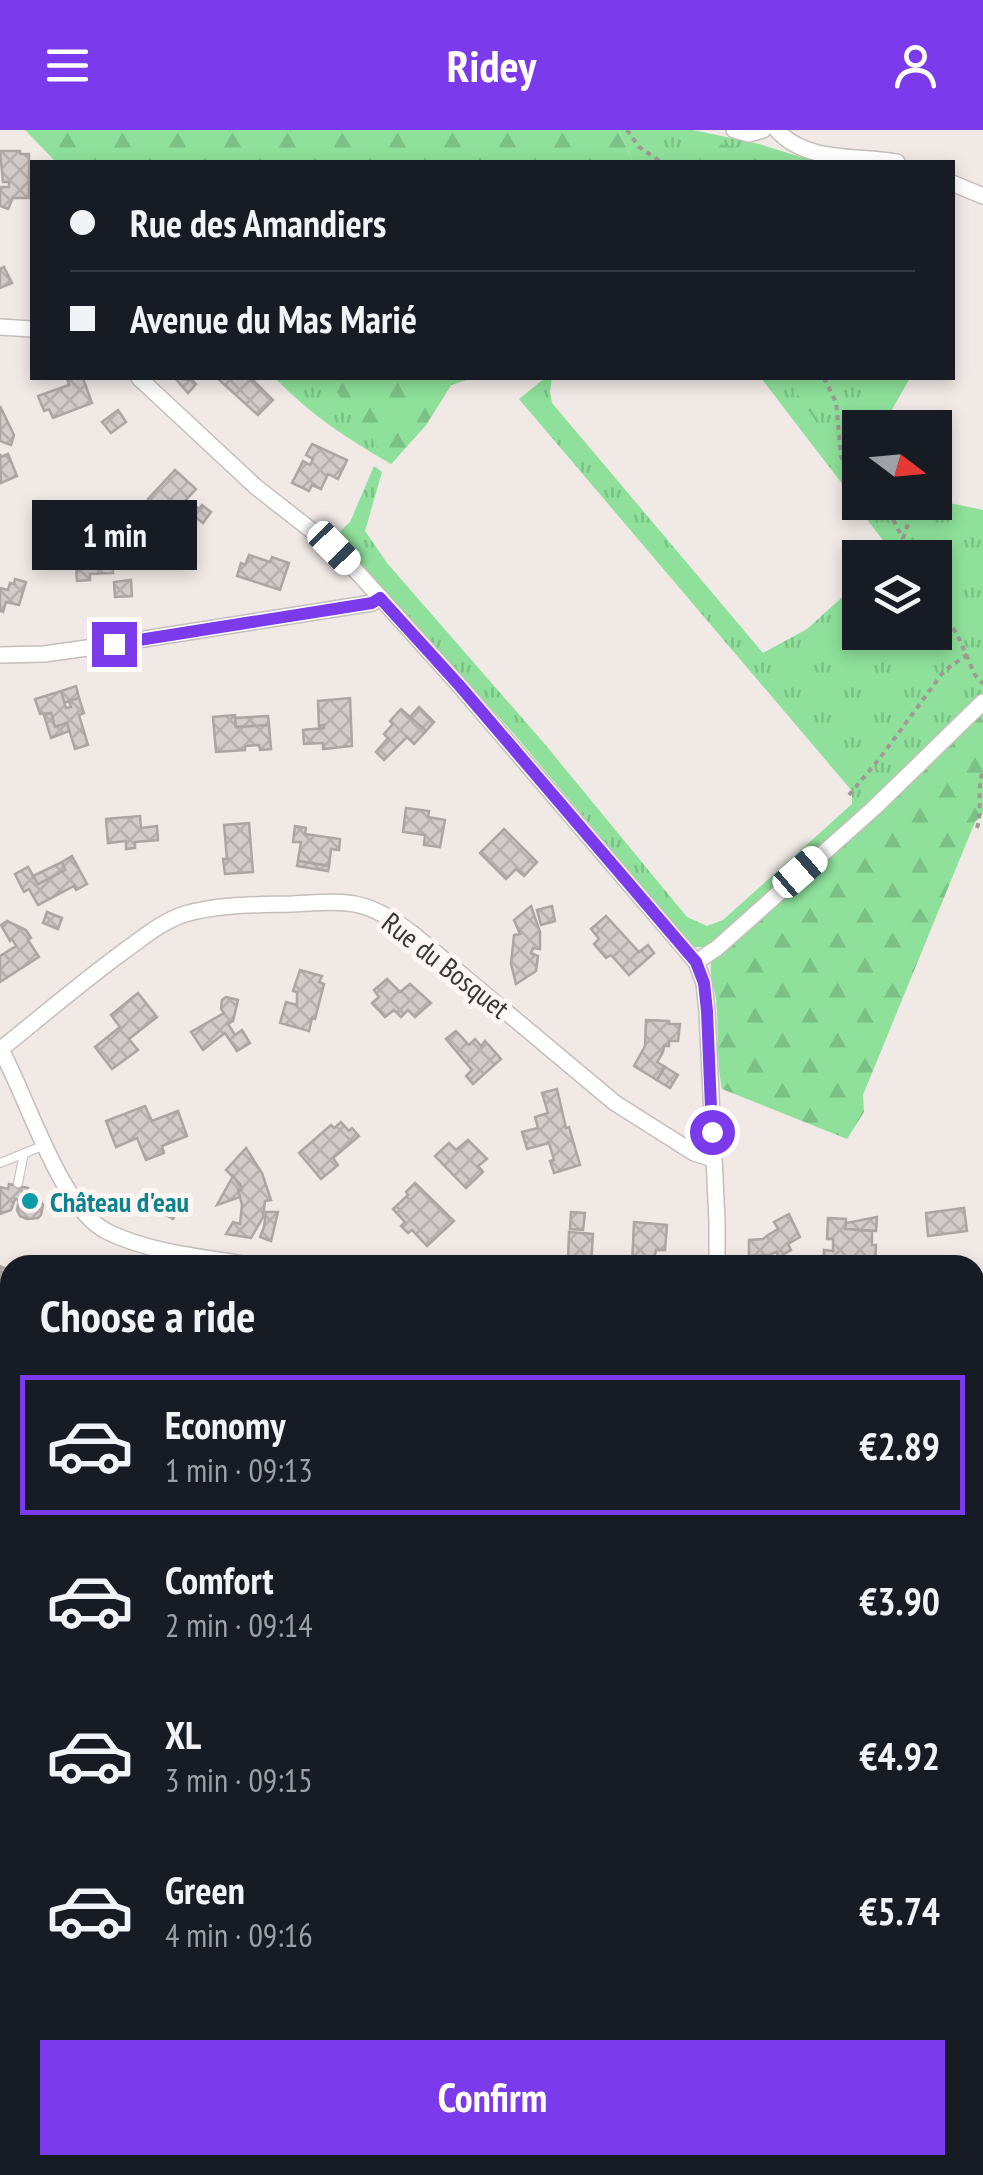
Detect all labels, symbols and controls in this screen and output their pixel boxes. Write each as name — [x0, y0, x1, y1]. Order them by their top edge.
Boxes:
text: Ridey — [447, 36, 536, 94]
icon: menu — [40, 38, 95, 93]
icon: person — [888, 38, 943, 93]
text: Rue des Amandiers — [130, 198, 386, 247]
text: Avenue du Mas Marié — [130, 294, 417, 343]
north arrow — [842, 410, 952, 520]
map controls — [842, 410, 952, 650]
callout: 1 min — [32, 499, 196, 569]
text: 1 min — [82, 514, 147, 556]
car — [302, 516, 366, 580]
button: layers — [842, 540, 952, 650]
route end — [92, 622, 137, 667]
car — [768, 841, 832, 903]
street label: Rue du Bosquet — [375, 904, 517, 1026]
route start — [690, 1110, 735, 1155]
place label: Château d'eau — [50, 1183, 189, 1220]
marker: Château d'eau — [19, 1190, 41, 1212]
text: Choose a ride — [40, 1286, 255, 1344]
icon: car — [45, 1400, 135, 1490]
text: Economy — [165, 1400, 285, 1449]
text: €2.89 — [859, 1421, 940, 1470]
text: 1 min · 09:13 — [165, 1449, 313, 1491]
icon: car — [45, 1555, 135, 1645]
text: Comfort — [165, 1555, 274, 1604]
text: €3.90 — [859, 1576, 940, 1625]
text: 2 min · 09:14 — [165, 1604, 313, 1646]
icon: car — [45, 1710, 135, 1800]
text: XL — [165, 1710, 201, 1759]
text: €4.92 — [859, 1731, 940, 1780]
text: 3 min · 09:15 — [165, 1759, 313, 1801]
icon: car — [45, 1865, 135, 1955]
text: Green — [165, 1865, 245, 1914]
text: €5.74 — [859, 1886, 940, 1935]
text: 4 min · 09:16 — [165, 1914, 313, 1956]
button: Confirm — [40, 2040, 945, 2155]

